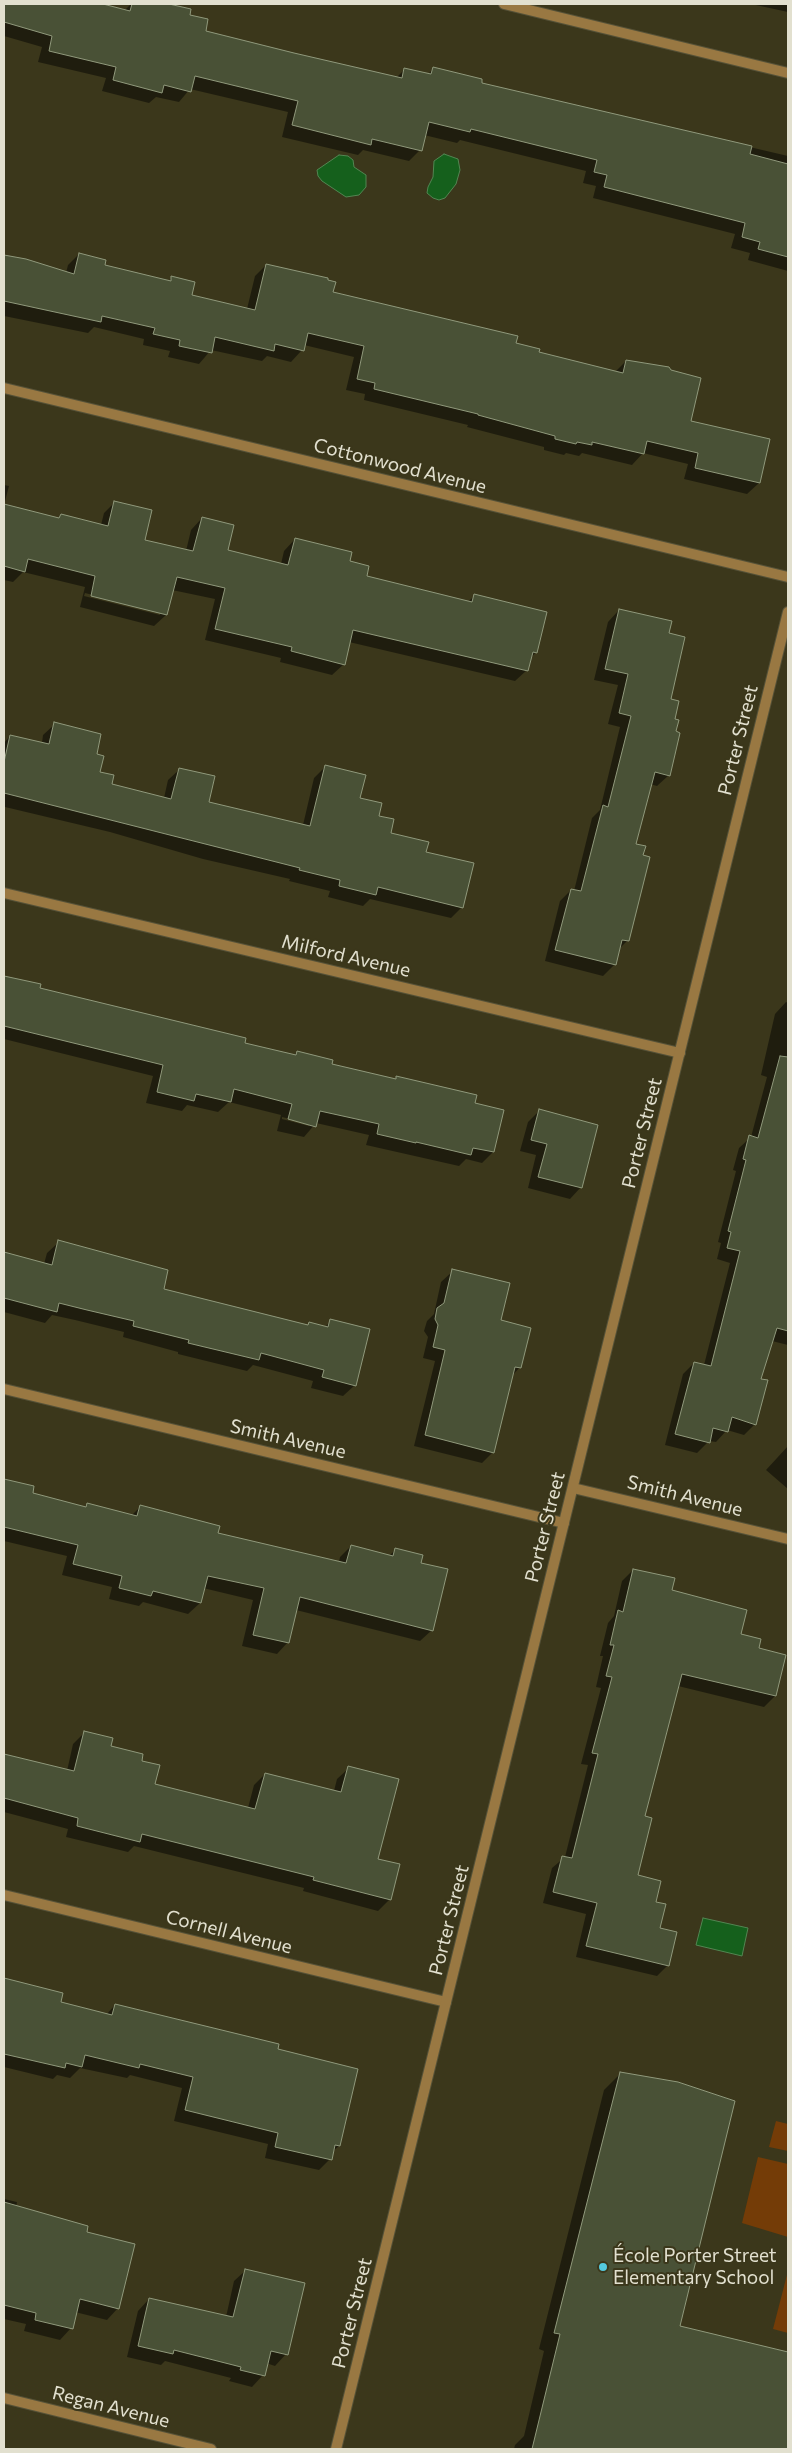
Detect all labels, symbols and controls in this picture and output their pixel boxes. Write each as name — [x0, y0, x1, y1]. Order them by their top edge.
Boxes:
street label: Cottonwood Avenue — [311, 434, 489, 498]
street label: Porter Street — [713, 682, 763, 798]
street label: Milford Avenue — [279, 930, 413, 982]
street label: Porter Street — [617, 1075, 667, 1191]
street label: Smith Avenue — [228, 1415, 348, 1463]
street label: Porter Street — [520, 1469, 570, 1585]
street label: Smith Avenue — [625, 1471, 745, 1521]
street label: Porter Street — [424, 1862, 474, 1978]
street label: Cornell Avenue — [163, 1905, 295, 1959]
place label: École Porter Street Elementary School — [613, 2245, 777, 2289]
street label: Porter Street — [327, 2255, 377, 2371]
marker: École Porter Street Elementary School — [597, 2261, 609, 2273]
street label: Regan Avenue — [50, 2381, 172, 2433]

